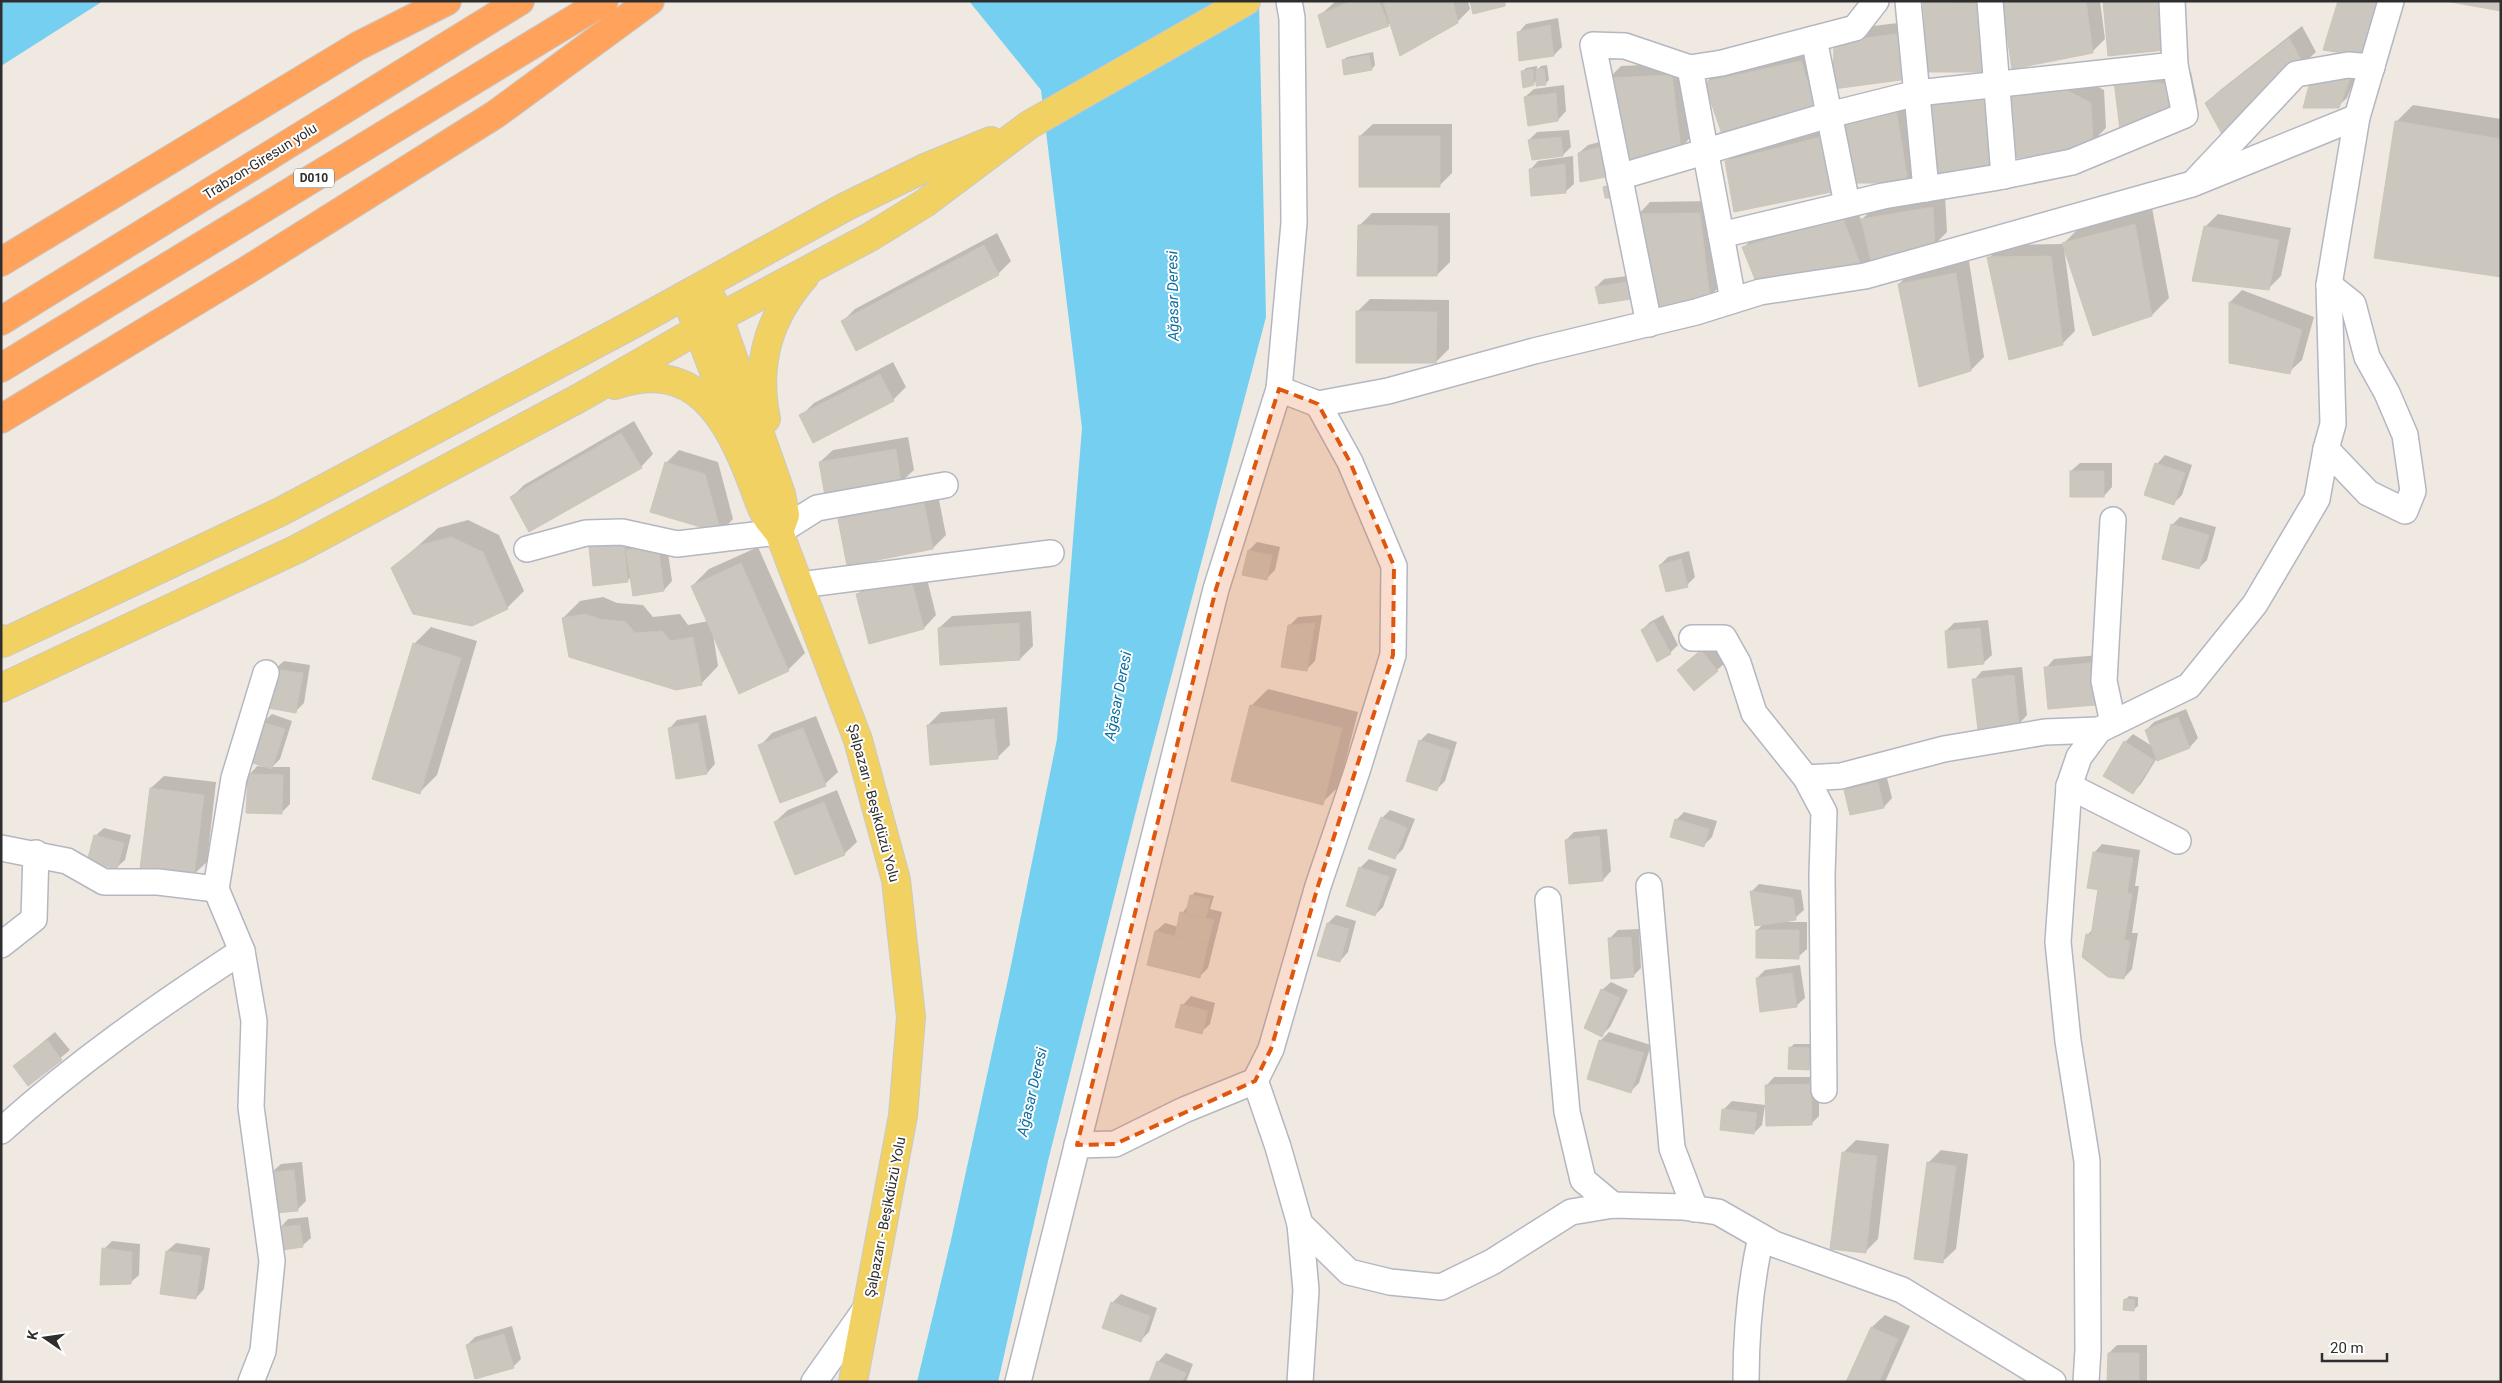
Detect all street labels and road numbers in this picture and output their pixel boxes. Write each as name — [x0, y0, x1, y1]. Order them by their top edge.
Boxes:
street label: Trabzon-Giresun yolu — [200, 120, 320, 202]
road number: D010 — [294, 168, 334, 188]
street label: Şalpazarı - Beşikdüzü Yolu — [845, 722, 903, 884]
street label: Şalpazarı - Beşikdüzü Yolu — [862, 1135, 908, 1299]

